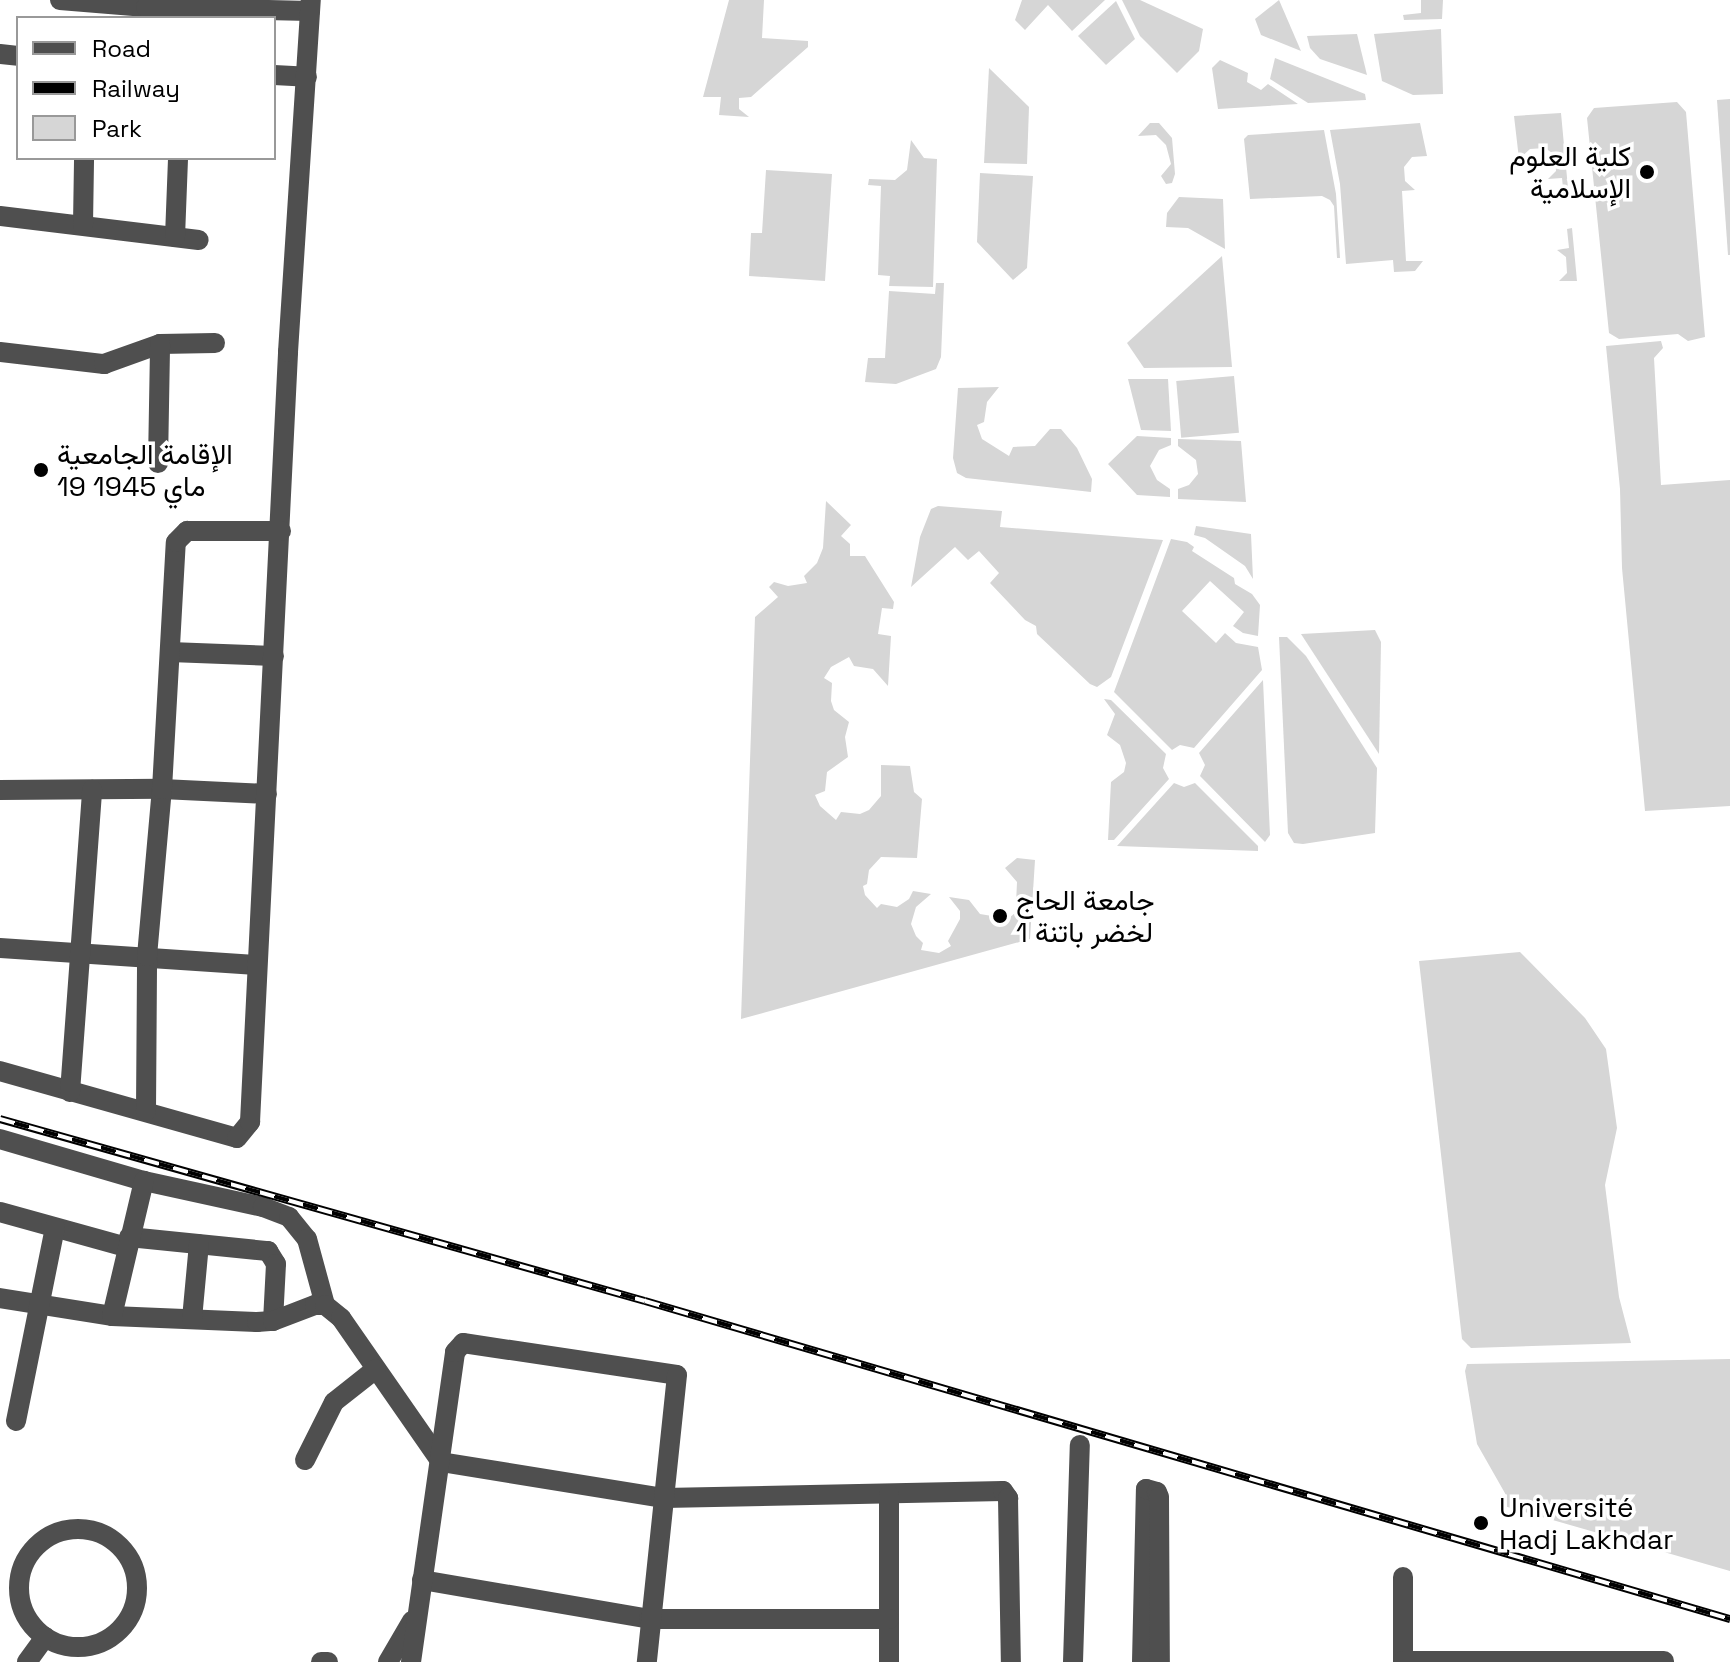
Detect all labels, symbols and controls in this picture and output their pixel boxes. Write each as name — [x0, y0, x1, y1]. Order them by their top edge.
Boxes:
legend — [16, 16, 276, 160]
text: Road — [92, 33, 151, 64]
text: Railway — [92, 73, 180, 104]
text: Park — [92, 113, 142, 144]
place label: كلية العلوم الإسلامية — [1509, 139, 1631, 205]
marker: كلية العلوم الإسلامية — [1638, 163, 1656, 181]
place label: الإقامة الجامعية 19 ماي 1945 — [57, 437, 233, 503]
marker: الإقامة الجامعية 19 ماي 1945 — [32, 461, 50, 479]
place label: جامعة الحاج لخضر باتنة 1 — [1016, 883, 1154, 949]
marker: جامعة الحاج لخضر باتنة 1 — [991, 907, 1009, 925]
place label: Université Hadj Lakhdar — [1499, 1490, 1674, 1556]
marker: Université Hadj Lakhdar — [1470, 1512, 1492, 1534]

